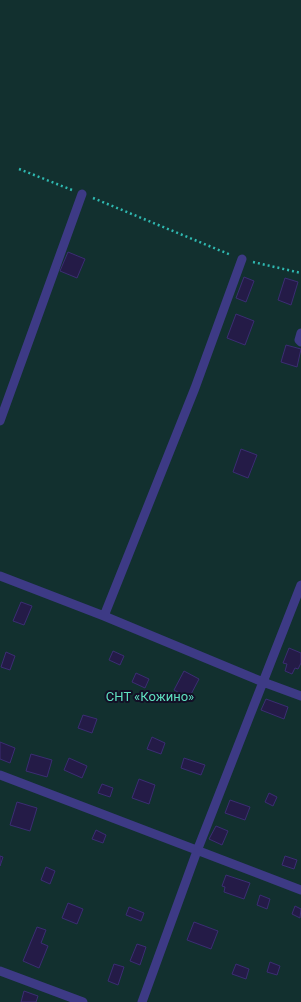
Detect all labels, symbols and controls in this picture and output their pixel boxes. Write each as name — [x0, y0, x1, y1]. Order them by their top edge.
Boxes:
park label: СНТ «Кожино» — [106, 689, 194, 704]

